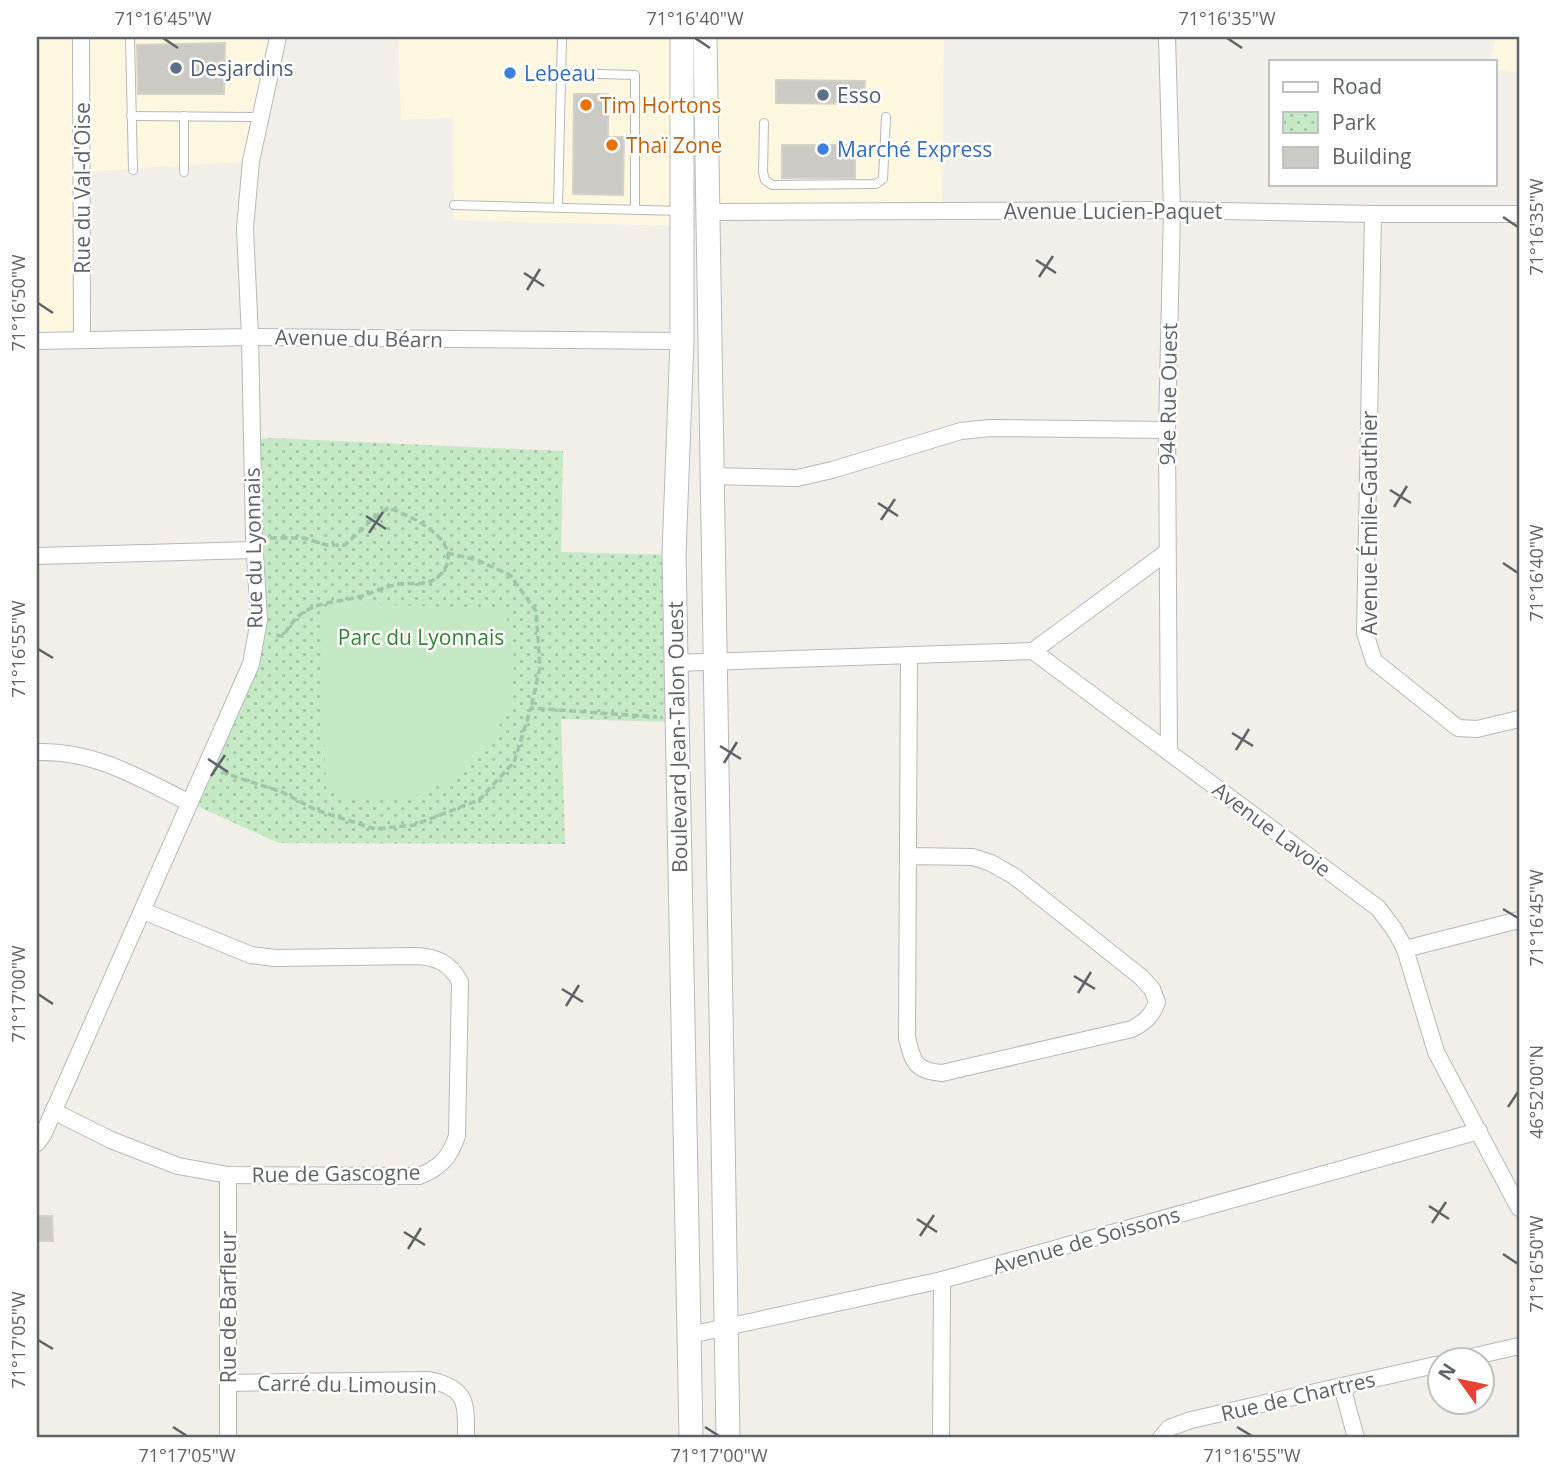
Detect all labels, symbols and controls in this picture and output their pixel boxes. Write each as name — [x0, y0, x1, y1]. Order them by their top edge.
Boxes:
text: 71°16'45"W — [114, 6, 212, 30]
text: 71°16'40"W — [646, 6, 744, 30]
text: 71°16'35"W — [1178, 6, 1276, 30]
place label: Desjardins — [190, 54, 294, 82]
place label: Lebeau — [524, 59, 596, 87]
marker: Desjardins — [168, 60, 184, 76]
legend — [1269, 60, 1496, 186]
marker: Lebeau — [502, 65, 518, 81]
text: Road — [1332, 72, 1382, 100]
place label: Esso — [837, 81, 881, 109]
marker: Esso — [815, 87, 831, 103]
place label: Tim Hortons — [600, 91, 721, 119]
marker: Tim Hortons — [578, 97, 594, 113]
street label: Rue du Val-d'Oise — [68, 102, 96, 274]
text: Park — [1332, 108, 1376, 136]
place label: Thaï Zone — [626, 131, 722, 159]
place label: Marché Express — [837, 135, 992, 163]
marker: Thaï Zone — [604, 137, 620, 153]
marker: Marché Express — [815, 141, 831, 157]
text: Building — [1332, 142, 1411, 170]
text: 71°16'35"W — [1524, 178, 1548, 276]
street label: Avenue Lucien-Paquet — [1004, 197, 1222, 225]
text: 71°16'50"W — [6, 254, 30, 352]
street label: 94e Rue Ouest — [1153, 322, 1183, 466]
street label: Avenue du Béarn — [275, 323, 443, 353]
street label: Avenue Émile-Gauthier — [1355, 410, 1383, 635]
street label: Rue du Lyonnais — [238, 467, 268, 629]
text: 71°16'40"W — [1524, 524, 1548, 622]
text: 71°16'55"W — [6, 600, 30, 698]
street label: Boulevard Jean-Talon Ouest — [661, 601, 693, 873]
park label: Parc du Lyonnais — [338, 623, 504, 651]
street label: Avenue Lavoie — [1207, 775, 1337, 883]
text: 71°16'45"W — [1524, 869, 1548, 967]
text: 71°17'00"W — [6, 945, 30, 1043]
text: 46°52'00"N — [1524, 1045, 1548, 1139]
street label: Rue de Gascogne — [251, 1158, 421, 1188]
street label: Avenue de Soissons — [989, 1200, 1183, 1280]
text: 71°16'50"W — [1524, 1215, 1548, 1313]
street label: Rue de Barfleur — [214, 1230, 242, 1383]
text: 71°17'05"W — [6, 1291, 30, 1389]
north arrow — [1426, 1346, 1496, 1416]
text: N — [1432, 1358, 1462, 1385]
street label: Rue de Chartres — [1218, 1365, 1378, 1427]
street label: Carré du Limousin — [257, 1368, 437, 1400]
text: 71°17'05"W — [138, 1443, 236, 1467]
text: 71°17'00"W — [670, 1443, 768, 1467]
text: 71°16'55"W — [1203, 1443, 1301, 1467]

